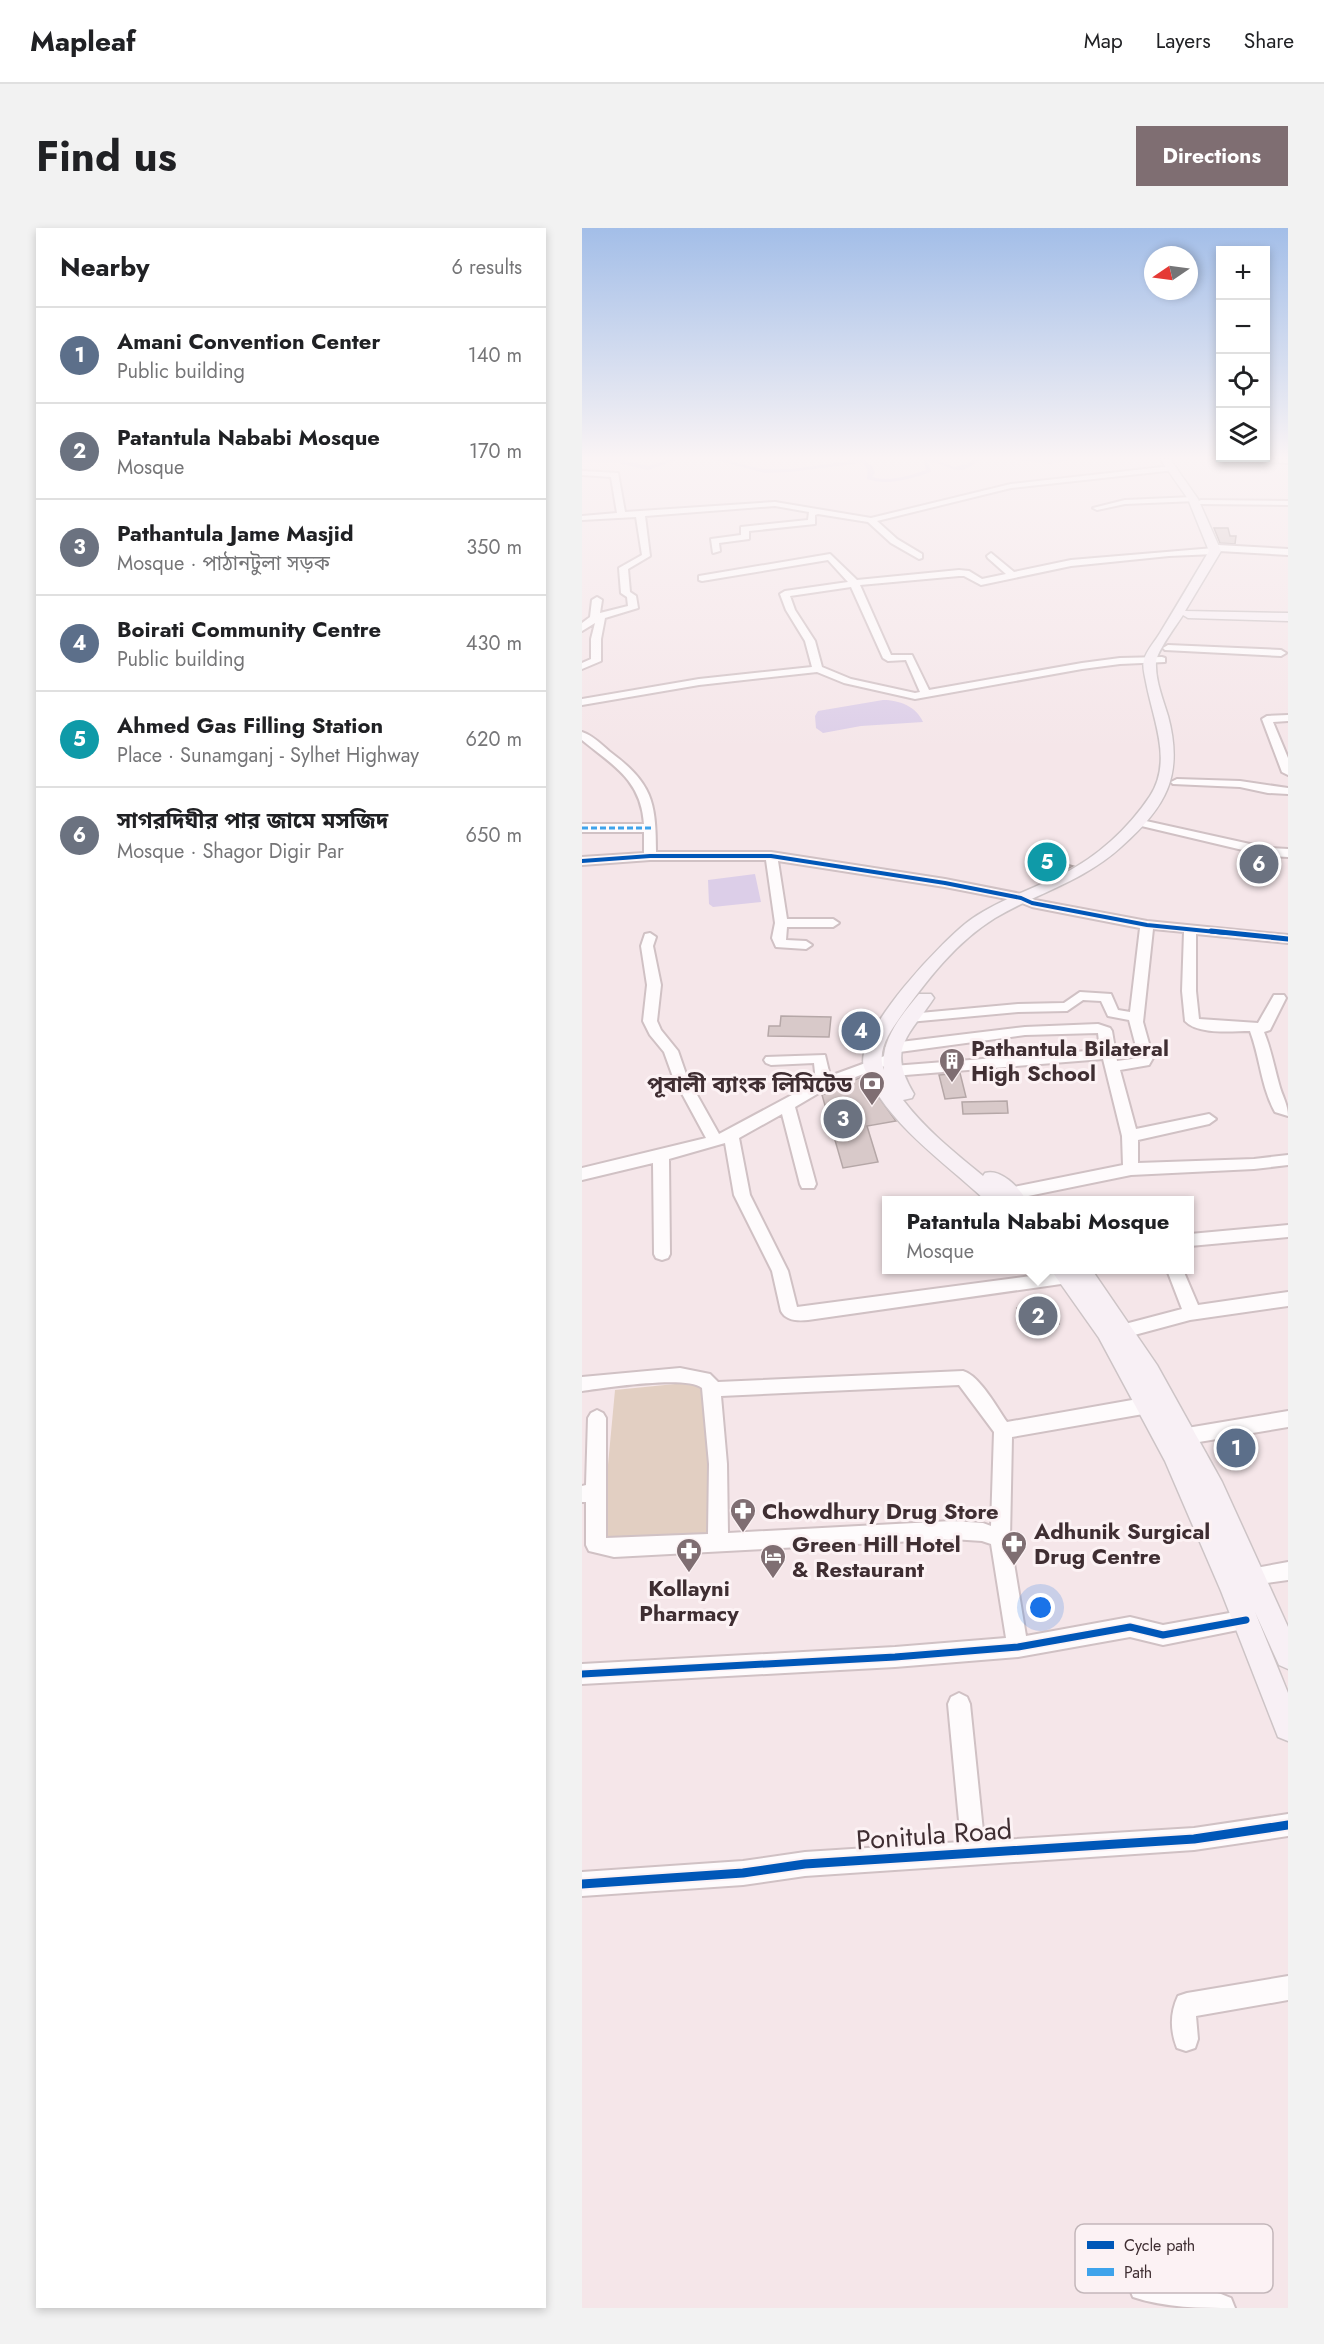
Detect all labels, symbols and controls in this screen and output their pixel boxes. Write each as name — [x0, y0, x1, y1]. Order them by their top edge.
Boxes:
text: Mapleaf — [30, 21, 136, 62]
text: Map — [1084, 26, 1123, 56]
text: Layers — [1156, 26, 1211, 56]
text: Share — [1244, 26, 1294, 56]
text: Find us — [36, 126, 177, 187]
button: Directions — [1136, 126, 1288, 186]
north arrow — [1144, 246, 1198, 300]
map controls — [1216, 246, 1270, 462]
button: + — [1216, 246, 1270, 300]
text: Nearby — [60, 248, 149, 286]
text: 6 results — [452, 253, 522, 282]
button: − — [1216, 300, 1270, 354]
text: Amani Convention Center — [117, 325, 380, 357]
text: 1 — [74, 341, 85, 370]
text: 140 m — [468, 341, 522, 370]
button: locate — [1216, 354, 1270, 408]
text: Public building — [117, 357, 245, 386]
button: layers — [1216, 408, 1270, 462]
text: Patantula Nababi Mosque — [117, 421, 380, 453]
text: 2 — [73, 437, 86, 466]
text: 170 m — [469, 437, 522, 466]
text: Mosque — [117, 453, 184, 482]
text: Pathantula Jame Masjid — [117, 517, 353, 549]
text: 3 — [73, 533, 86, 562]
text: 350 m — [466, 533, 522, 562]
text: Mosque · পাঠানটুলা সড়ক — [117, 549, 330, 578]
text: Boirati Community Centre — [117, 613, 381, 645]
text: 4 — [73, 629, 86, 658]
text: 430 m — [466, 629, 522, 658]
text: Public building — [117, 645, 245, 674]
text: Ahmed Gas Filling Station — [117, 709, 383, 741]
text: 5 — [73, 725, 86, 754]
text: 620 m — [466, 725, 522, 754]
text: Place · Sunamganj - Sylhet Highway — [117, 741, 419, 770]
text: সাগরদিঘীর পার জামে মসজিদ — [117, 804, 388, 836]
text: 6 — [73, 821, 86, 850]
text: 650 m — [466, 821, 522, 850]
text: Mosque · Shagor Digir Par — [117, 837, 344, 866]
pin: 5 — [1028, 840, 1066, 884]
pin: 6 — [1240, 842, 1278, 886]
pin: 4 — [842, 1008, 880, 1054]
place label: Pathantula Bilateral High School — [971, 1032, 1169, 1089]
building icon: Pathantula Bilateral High School — [937, 1046, 967, 1084]
place label: পূবালী ব্যাংক লিমিটেড — [647, 1068, 853, 1100]
bank icon: পূবালী ব্যাংক লিমিটেড — [857, 1069, 887, 1107]
pin: 3 — [824, 1096, 862, 1142]
popup — [882, 1196, 1194, 1274]
text: Patantula Nababi Mosque — [907, 1205, 1169, 1237]
text: Mosque — [907, 1237, 974, 1266]
pin: 2 — [1018, 1294, 1058, 1338]
pin: 1 — [1216, 1426, 1256, 1470]
place label: Chowdhury Drug Store — [762, 1495, 999, 1527]
pharmacy icon: Chowdhury Drug Store — [728, 1496, 758, 1534]
place label: Adhunik Surgical Drug Centre — [1033, 1515, 1210, 1572]
place label: Green Hill Hotel & Restaurant — [792, 1528, 961, 1585]
pharmacy icon: Adhunik Surgical Drug Centre — [999, 1529, 1029, 1567]
pharmacy icon: Kollayni Pharmacy — [674, 1536, 704, 1574]
hotel icon: Green Hill Hotel & Restaurant — [758, 1542, 788, 1580]
place label: Kollayni Pharmacy — [639, 1572, 739, 1629]
your location — [1026, 1593, 1055, 1622]
street label: Ponitula Road — [855, 1810, 1013, 1859]
legend — [1075, 2224, 1273, 2293]
text: Cycle path — [1124, 2234, 1195, 2257]
text: Path — [1124, 2261, 1152, 2284]

